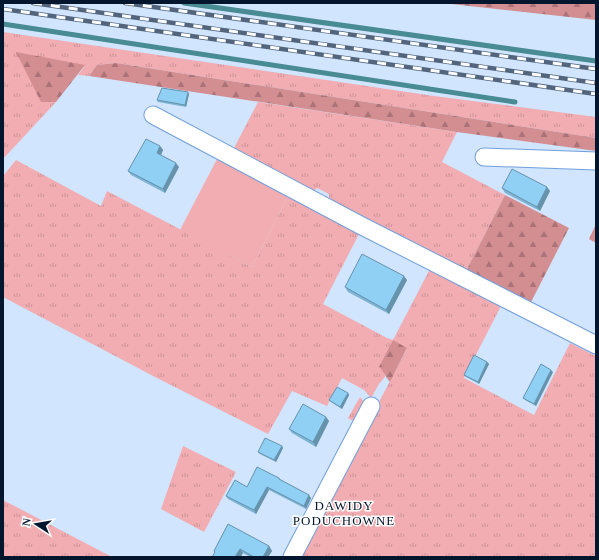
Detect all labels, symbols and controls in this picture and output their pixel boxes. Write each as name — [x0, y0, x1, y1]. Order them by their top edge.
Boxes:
district label: DAWIDY PODUCHOWNE — [293, 498, 395, 528]
north arrow — [16, 504, 56, 544]
text: N — [20, 517, 33, 527]

